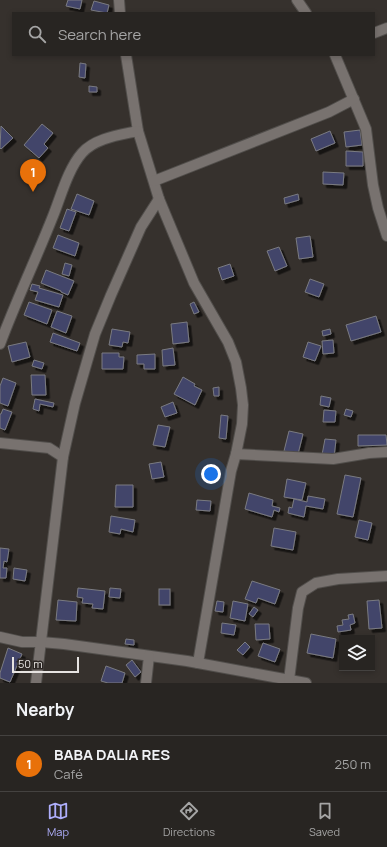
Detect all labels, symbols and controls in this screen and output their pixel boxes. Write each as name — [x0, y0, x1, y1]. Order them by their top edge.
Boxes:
search box — [12, 12, 375, 56]
icon: search — [26, 23, 48, 45]
text: Search here — [58, 24, 141, 45]
pin: 1 — [20, 159, 46, 192]
your location — [201, 464, 221, 484]
map controls — [339, 635, 375, 671]
button: layers — [339, 635, 375, 671]
scale bar — [12, 655, 79, 674]
text: 50 m — [18, 656, 43, 671]
text: Nearby — [16, 698, 74, 721]
text: BABA DALIA RES — [54, 744, 170, 765]
text: 1 — [26, 755, 32, 773]
text: 250 m — [335, 755, 371, 773]
text: Café — [54, 765, 83, 783]
tab: Map — [47, 800, 69, 839]
tab: Directions — [163, 800, 215, 839]
tab: Saved — [309, 800, 340, 839]

